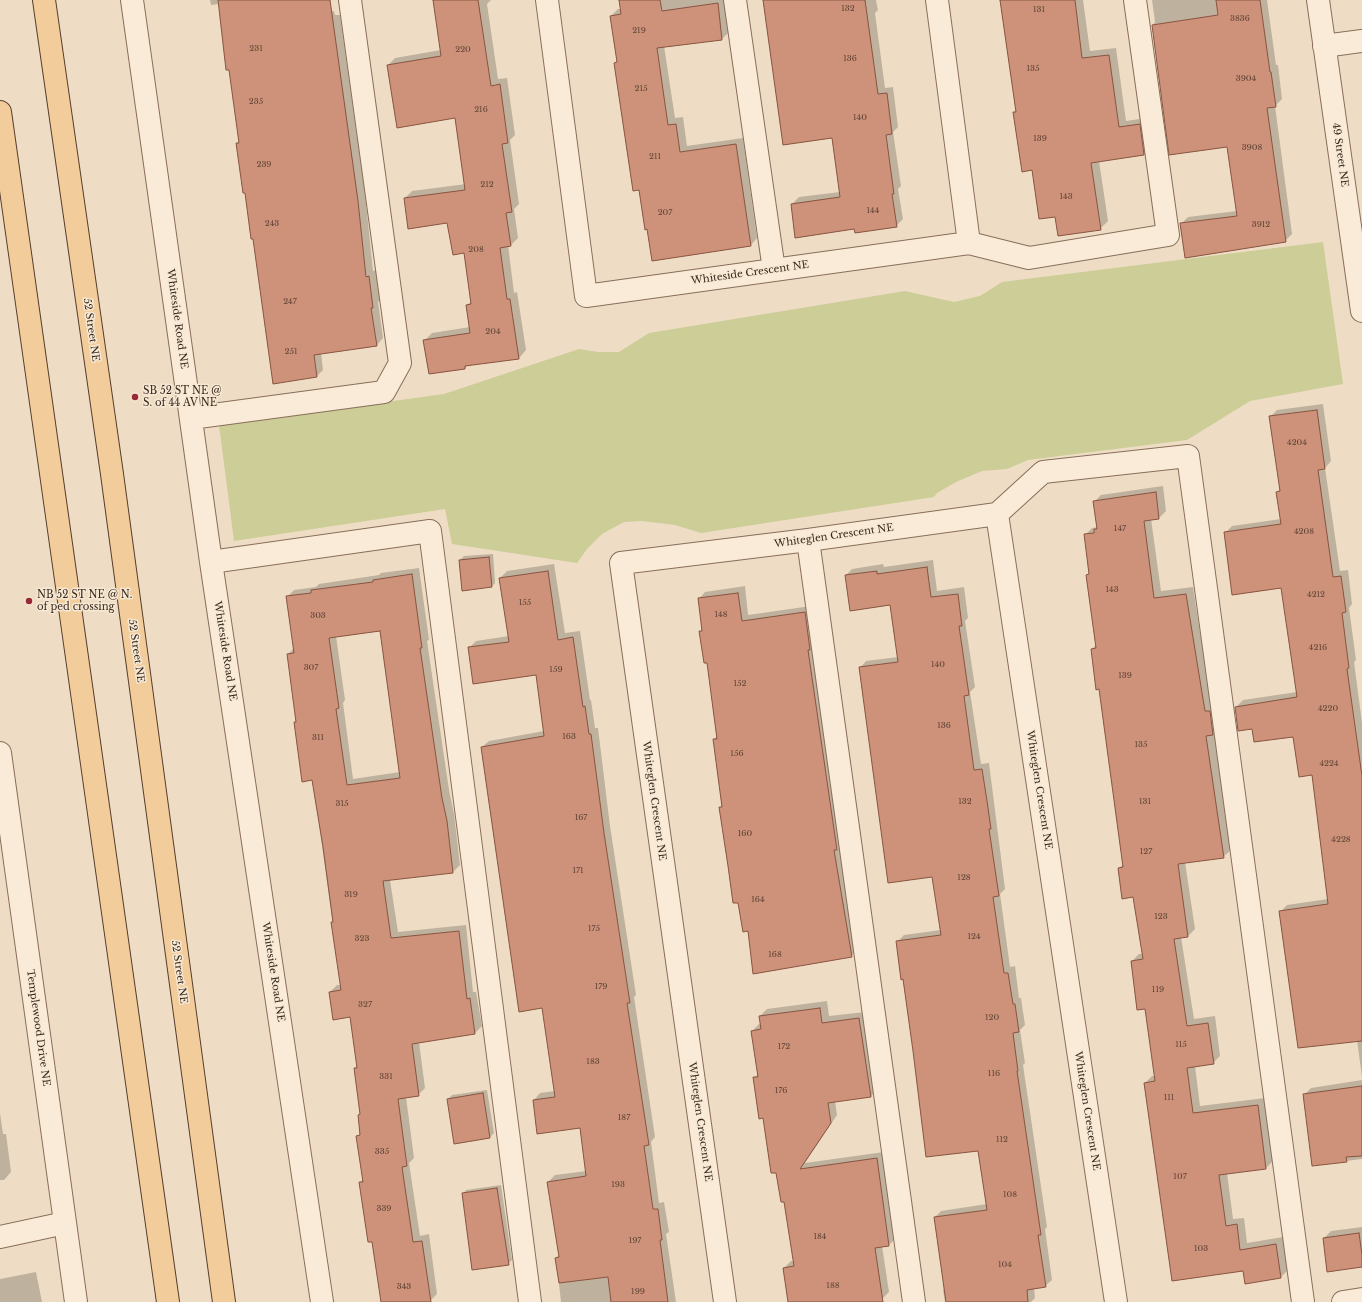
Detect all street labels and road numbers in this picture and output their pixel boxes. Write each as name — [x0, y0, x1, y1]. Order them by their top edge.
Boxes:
street label: 49 Street NE — [1330, 122, 1350, 188]
street label: Whiteside Crescent NE — [690, 259, 810, 287]
street label: Whiteside Road NE — [164, 268, 190, 370]
street label: 52 Street NE — [81, 298, 101, 362]
street label: Whiteglen Crescent NE — [774, 522, 894, 550]
street label: Whiteside Road NE — [211, 600, 239, 702]
street label: 52 Street NE — [126, 619, 146, 683]
street label: Whiteglen Crescent NE — [1024, 730, 1054, 850]
street label: Whiteglen Crescent NE — [640, 741, 668, 861]
street label: Whiteside Road NE — [259, 921, 287, 1023]
street label: 52 Street NE — [169, 940, 189, 1004]
street label: Templewood Drive NE — [24, 969, 52, 1087]
street label: Whiteglen Crescent NE — [1072, 1051, 1102, 1171]
street label: Whiteglen Crescent NE — [686, 1062, 714, 1182]

